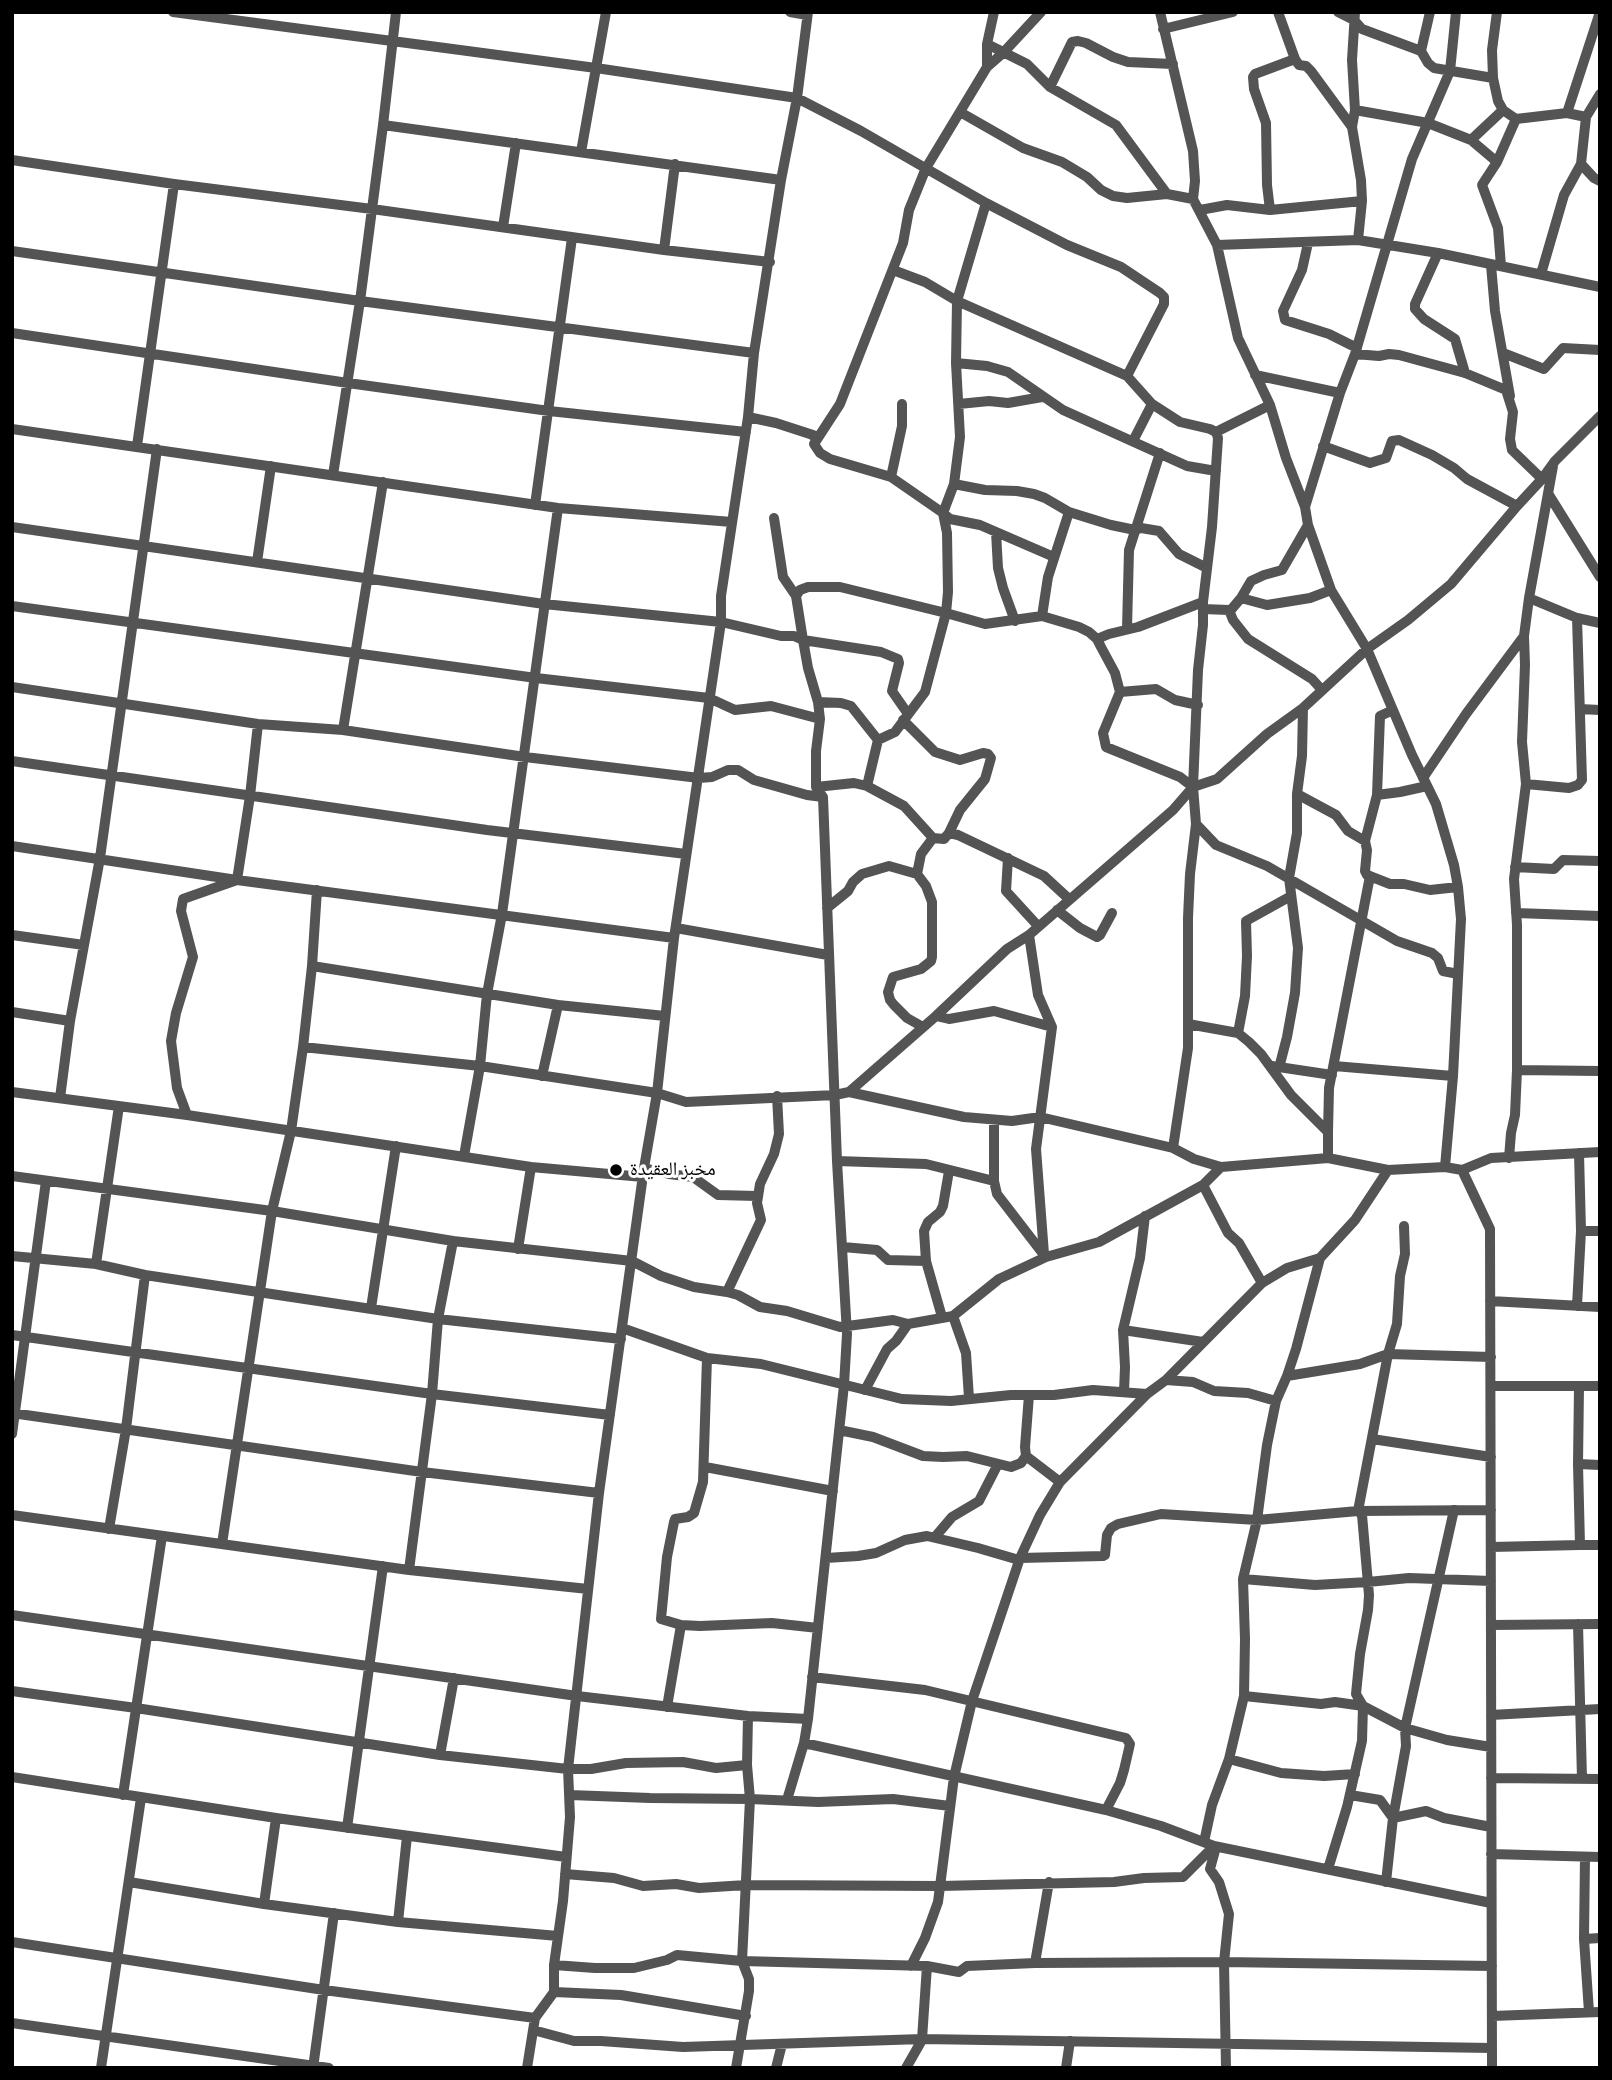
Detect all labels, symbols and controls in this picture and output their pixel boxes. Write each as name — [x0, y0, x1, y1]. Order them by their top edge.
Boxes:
place label: مخبز العقيدة — [630, 1159, 716, 1181]
marker: مخبز العقيدة — [608, 1162, 624, 1178]

